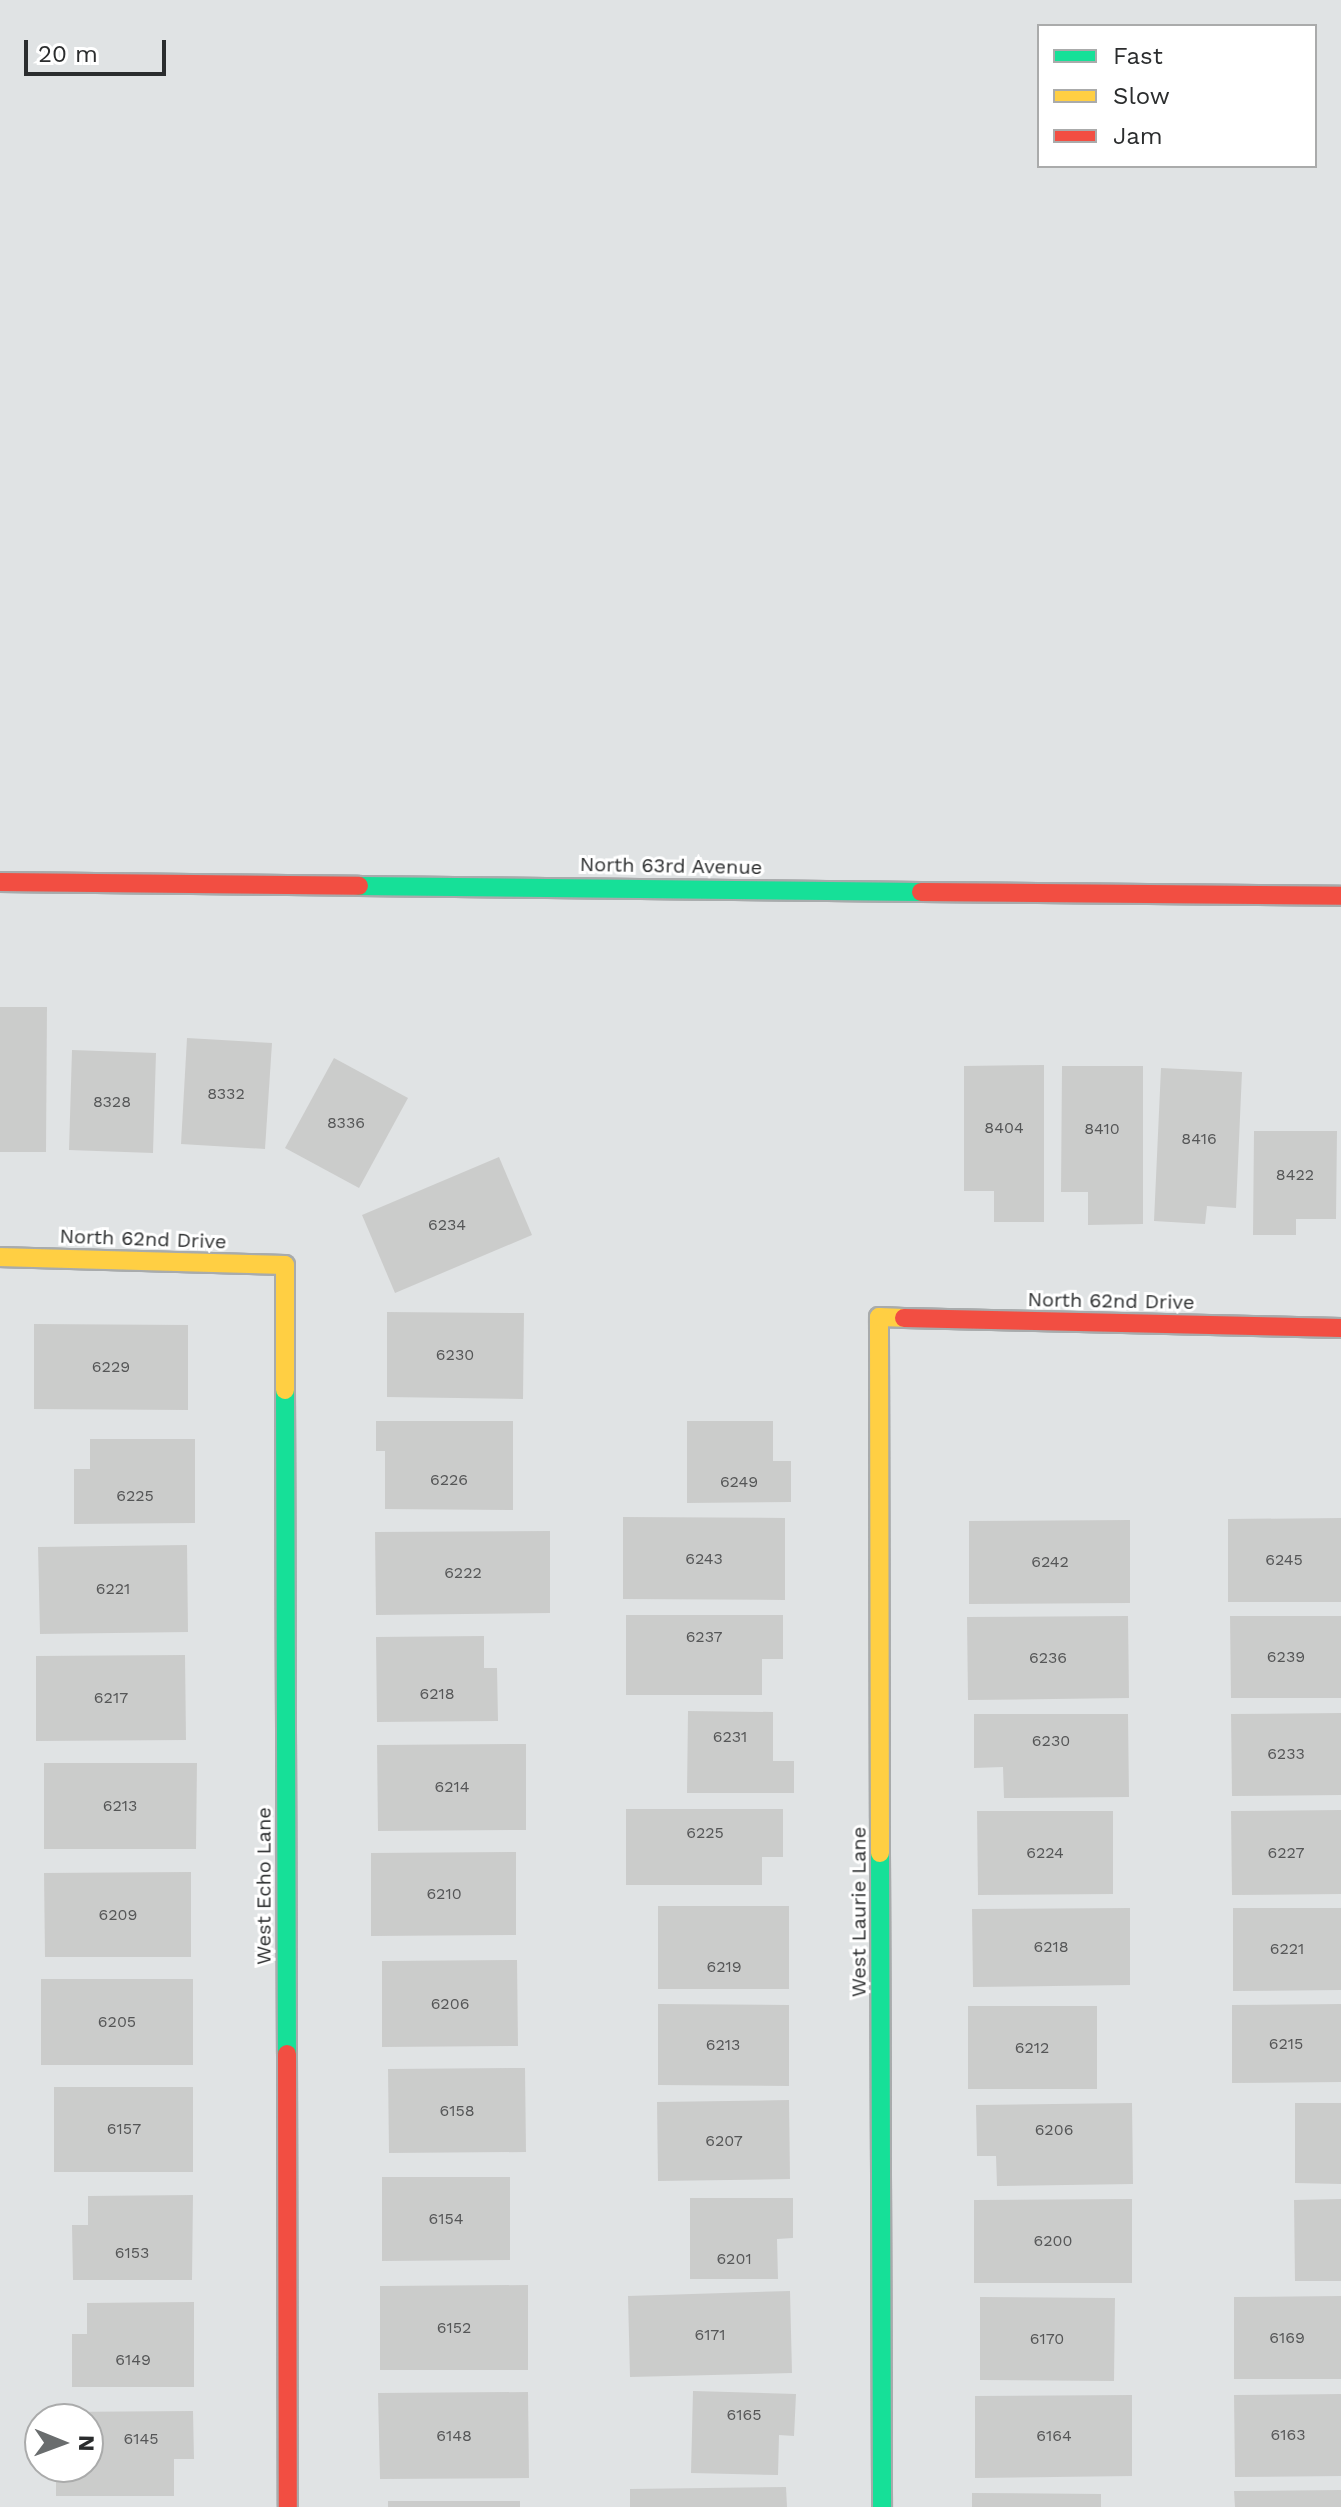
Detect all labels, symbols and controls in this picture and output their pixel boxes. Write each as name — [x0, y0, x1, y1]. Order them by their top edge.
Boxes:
scale bar — [28, 24, 170, 74]
legend — [1037, 24, 1317, 168]
text: 20 m — [38, 40, 98, 68]
text: Fast — [1113, 42, 1163, 70]
text: Slow — [1113, 82, 1170, 110]
text: Jam — [1113, 122, 1163, 150]
street label: North 63rd Avenue — [579, 852, 763, 880]
house number: 8332 — [207, 1084, 245, 1104]
house number: 8328 — [93, 1092, 131, 1112]
house number: 8336 — [327, 1113, 365, 1133]
house number: 8404 — [984, 1118, 1024, 1138]
house number: 8410 — [1084, 1119, 1120, 1139]
house number: 8416 — [1181, 1129, 1217, 1149]
house number: 8422 — [1276, 1165, 1314, 1185]
house number: 6234 — [428, 1215, 466, 1235]
street label: North 62nd Drive — [59, 1224, 227, 1254]
street label: North 62nd Drive — [1027, 1288, 1195, 1314]
house number: 6230 — [436, 1345, 474, 1365]
house number: 6229 — [92, 1357, 130, 1377]
house number: 6226 — [430, 1470, 468, 1490]
house number: 6249 — [720, 1472, 758, 1492]
house number: 6225 — [116, 1486, 154, 1506]
house number: 6243 — [685, 1549, 723, 1569]
house number: 6245 — [1265, 1550, 1303, 1570]
house number: 6242 — [1031, 1552, 1069, 1572]
house number: 6222 — [444, 1563, 482, 1583]
house number: 6221 — [96, 1579, 130, 1599]
house number: 6237 — [686, 1627, 722, 1647]
house number: 6239 — [1267, 1647, 1305, 1667]
house number: 6236 — [1029, 1648, 1067, 1668]
house number: 6218 — [419, 1684, 455, 1704]
house number: 6217 — [94, 1688, 128, 1708]
house number: 6231 — [713, 1727, 747, 1747]
house number: 6230 — [1032, 1731, 1070, 1751]
house number: 6233 — [1267, 1744, 1305, 1764]
house number: 6214 — [434, 1777, 470, 1797]
house number: 6213 — [103, 1796, 137, 1816]
street label: West Echo Lane — [252, 1807, 276, 1965]
house number: 6225 — [686, 1823, 724, 1843]
street label: West Laurie Lane — [847, 1827, 871, 1997]
house number: 6224 — [1026, 1843, 1064, 1863]
house number: 6227 — [1267, 1843, 1305, 1863]
house number: 6210 — [426, 1884, 462, 1904]
house number: 6209 — [99, 1905, 137, 1925]
house number: 6218 — [1033, 1937, 1069, 1957]
house number: 6221 — [1270, 1939, 1304, 1959]
house number: 6219 — [706, 1957, 742, 1977]
house number: 6206 — [431, 1994, 469, 2014]
house number: 6205 — [98, 2012, 136, 2032]
house number: 6215 — [1269, 2034, 1303, 2054]
house number: 6213 — [706, 2035, 740, 2055]
house number: 6212 — [1015, 2038, 1049, 2058]
house number: 6158 — [439, 2101, 475, 2121]
house number: 6157 — [107, 2119, 141, 2139]
house number: 6206 — [1035, 2120, 1073, 2140]
house number: 6207 — [705, 2131, 743, 2151]
house number: 6154 — [428, 2209, 464, 2229]
house number: 6200 — [1034, 2231, 1072, 2251]
house number: 6153 — [115, 2243, 149, 2263]
house number: 6201 — [716, 2249, 752, 2269]
house number: 6152 — [437, 2318, 471, 2338]
house number: 6171 — [694, 2325, 726, 2345]
house number: 6169 — [1269, 2328, 1305, 2348]
house number: 6170 — [1030, 2329, 1064, 2349]
house number: 6149 — [115, 2350, 151, 2370]
north arrow — [24, 2403, 104, 2483]
house number: 6165 — [726, 2405, 762, 2425]
house number: 6163 — [1270, 2425, 1306, 2445]
house number: 6148 — [436, 2426, 472, 2446]
house number: 6164 — [1036, 2426, 1072, 2446]
house number: 6145 — [123, 2429, 159, 2449]
text: N — [74, 2435, 99, 2452]

